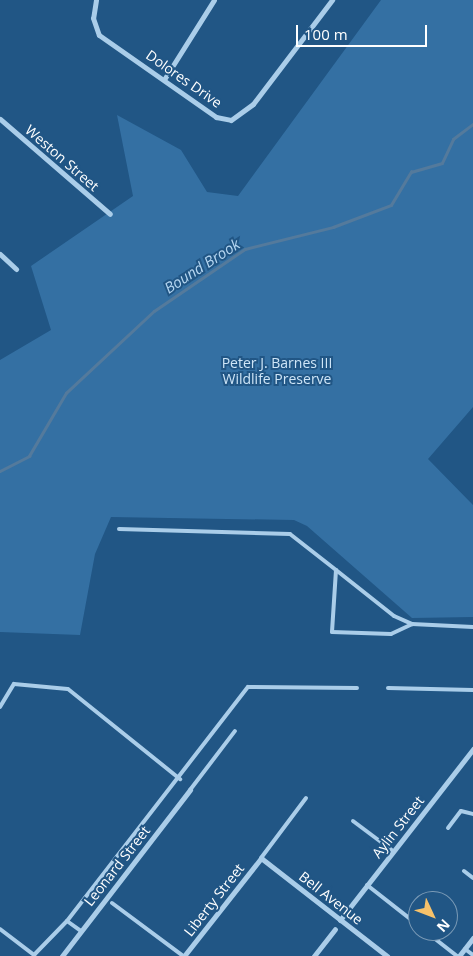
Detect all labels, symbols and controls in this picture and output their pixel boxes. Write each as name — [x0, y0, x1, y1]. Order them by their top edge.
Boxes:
scale bar — [298, 15, 429, 47]
text: 100 m — [304, 24, 348, 44]
street label: Dolores Drive — [143, 47, 225, 111]
street label: Weston Street — [22, 121, 102, 195]
water label: Bound Brook — [161, 235, 243, 297]
park label: Peter J. Barnes III Wildlife Preserve — [222, 355, 332, 388]
street label: Aylin Street — [369, 793, 427, 861]
street label: Leonard Street — [81, 823, 153, 909]
street label: Liberty Street — [180, 860, 248, 940]
street label: Bell Avenue — [296, 868, 366, 928]
north arrow — [408, 891, 458, 941]
text: N — [433, 915, 454, 937]

